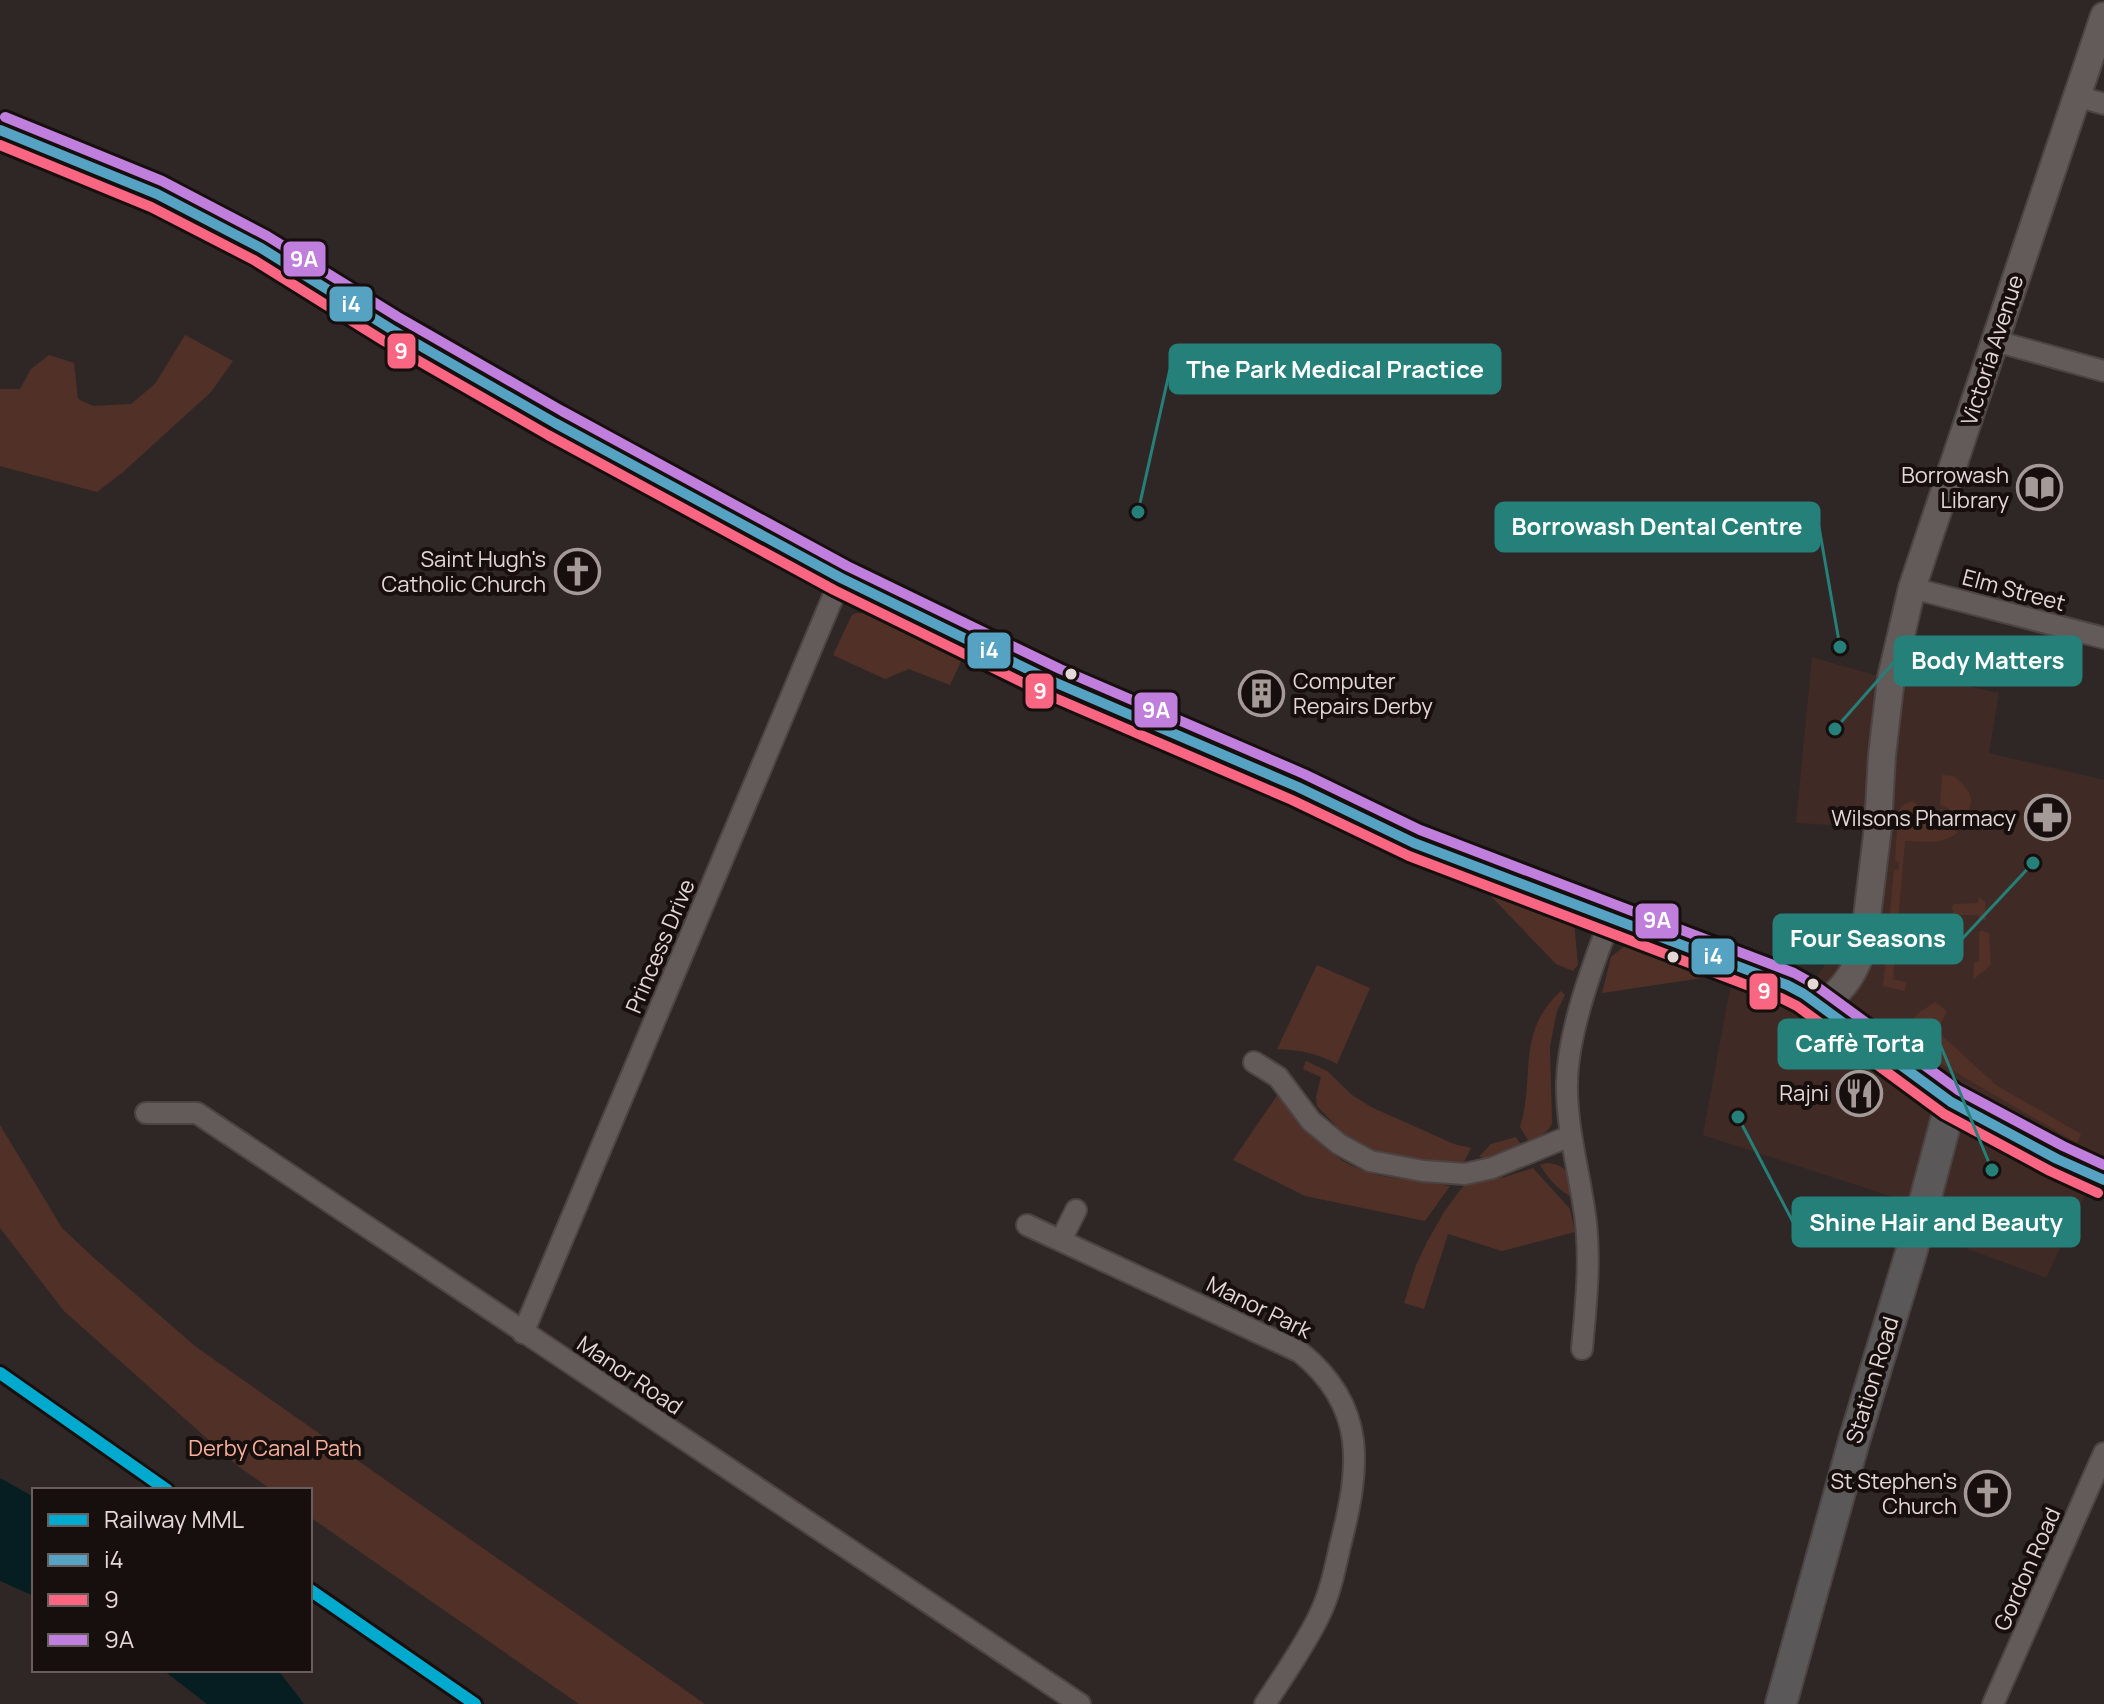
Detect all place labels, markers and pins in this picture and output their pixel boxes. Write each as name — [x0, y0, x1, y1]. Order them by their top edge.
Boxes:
callout: The Park Medical Practice — [1170, 345, 1500, 393]
place label: Borrowash Library — [1901, 460, 2009, 515]
library icon: Borrowash Library — [2016, 464, 2064, 512]
callout: Borrowash Dental Centre — [1496, 503, 1819, 551]
place label: Saint Hugh's Catholic Church — [381, 544, 546, 599]
church icon: Saint Hugh's Catholic Church — [553, 548, 601, 596]
callout: Body Matters — [1895, 637, 2081, 685]
unlabelled marker — [1063, 666, 1079, 682]
place label: Computer Repairs Derby — [1293, 666, 1433, 721]
building icon: Computer Repairs Derby — [1238, 670, 1286, 718]
pharmacy icon: Wilsons Pharmacy — [2023, 794, 2071, 842]
place label: Wilsons Pharmacy — [1831, 803, 2016, 833]
callout: Four Seasons — [1774, 915, 1962, 963]
unlabelled marker — [1665, 949, 1681, 965]
unlabelled marker — [1805, 976, 1821, 992]
callout: Caffè Torta — [1779, 1020, 1940, 1068]
restaurant icon: Rajni — [1836, 1069, 1884, 1117]
place label: Rajni — [1779, 1078, 1829, 1108]
callout: Shine Hair and Beauty — [1793, 1198, 2079, 1246]
place label: St Stephen's Church — [1830, 1466, 1957, 1521]
church icon: St Stephen's Church — [1964, 1470, 2012, 1518]

